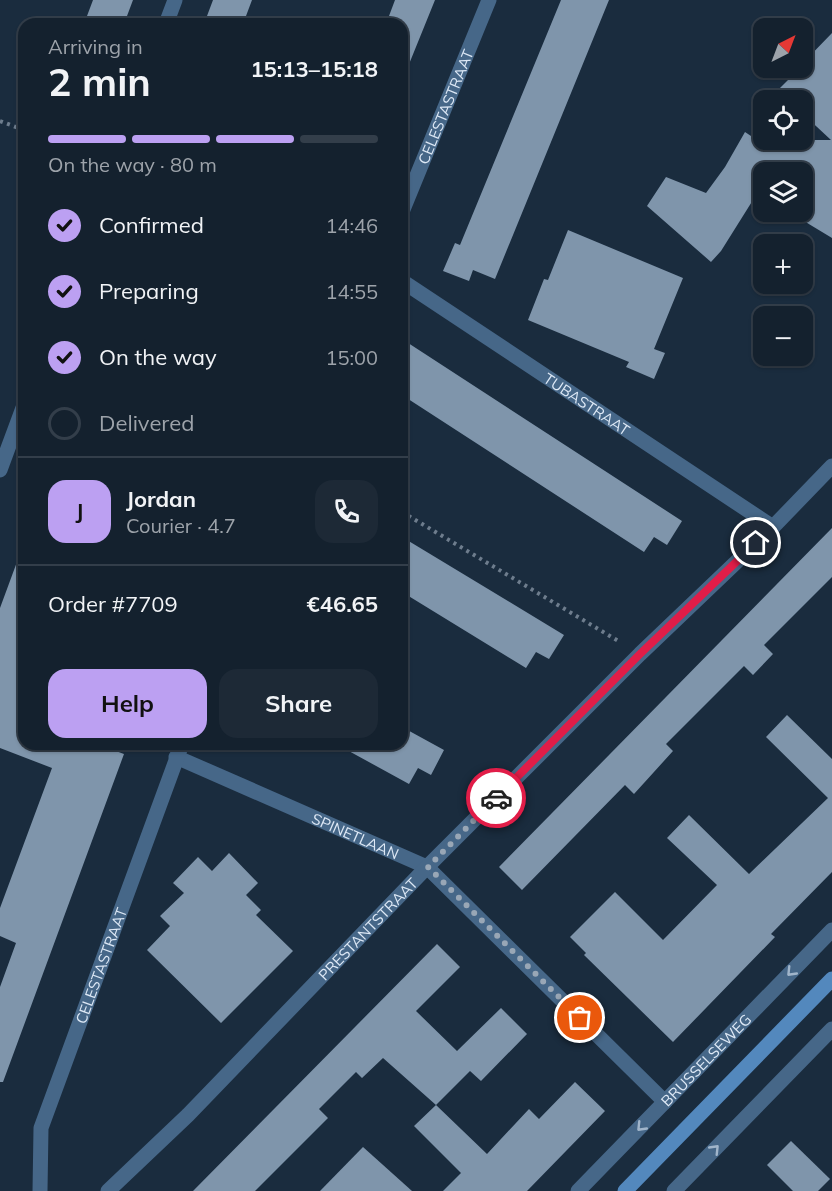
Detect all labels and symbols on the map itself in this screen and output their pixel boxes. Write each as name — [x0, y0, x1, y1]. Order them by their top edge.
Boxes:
north arrow — [753, 18, 813, 78]
street label: CELESTASTRAAT — [413, 46, 477, 167]
street label: TUBASTRAAT — [540, 368, 634, 439]
pin — [730, 517, 781, 568]
courier — [466, 768, 526, 828]
street label: SPINETLAAN — [309, 808, 402, 863]
street label: PRESTANTSTRAAT — [314, 873, 421, 984]
street label: CELESTASTRAAT — [71, 905, 131, 1026]
one-way arrow — [788, 964, 799, 975]
pin — [554, 992, 605, 1043]
street label: BRUSSELSEWEG — [656, 1010, 755, 1110]
one-way arrow — [637, 1119, 648, 1130]
one-way arrow — [708, 1146, 719, 1156]

